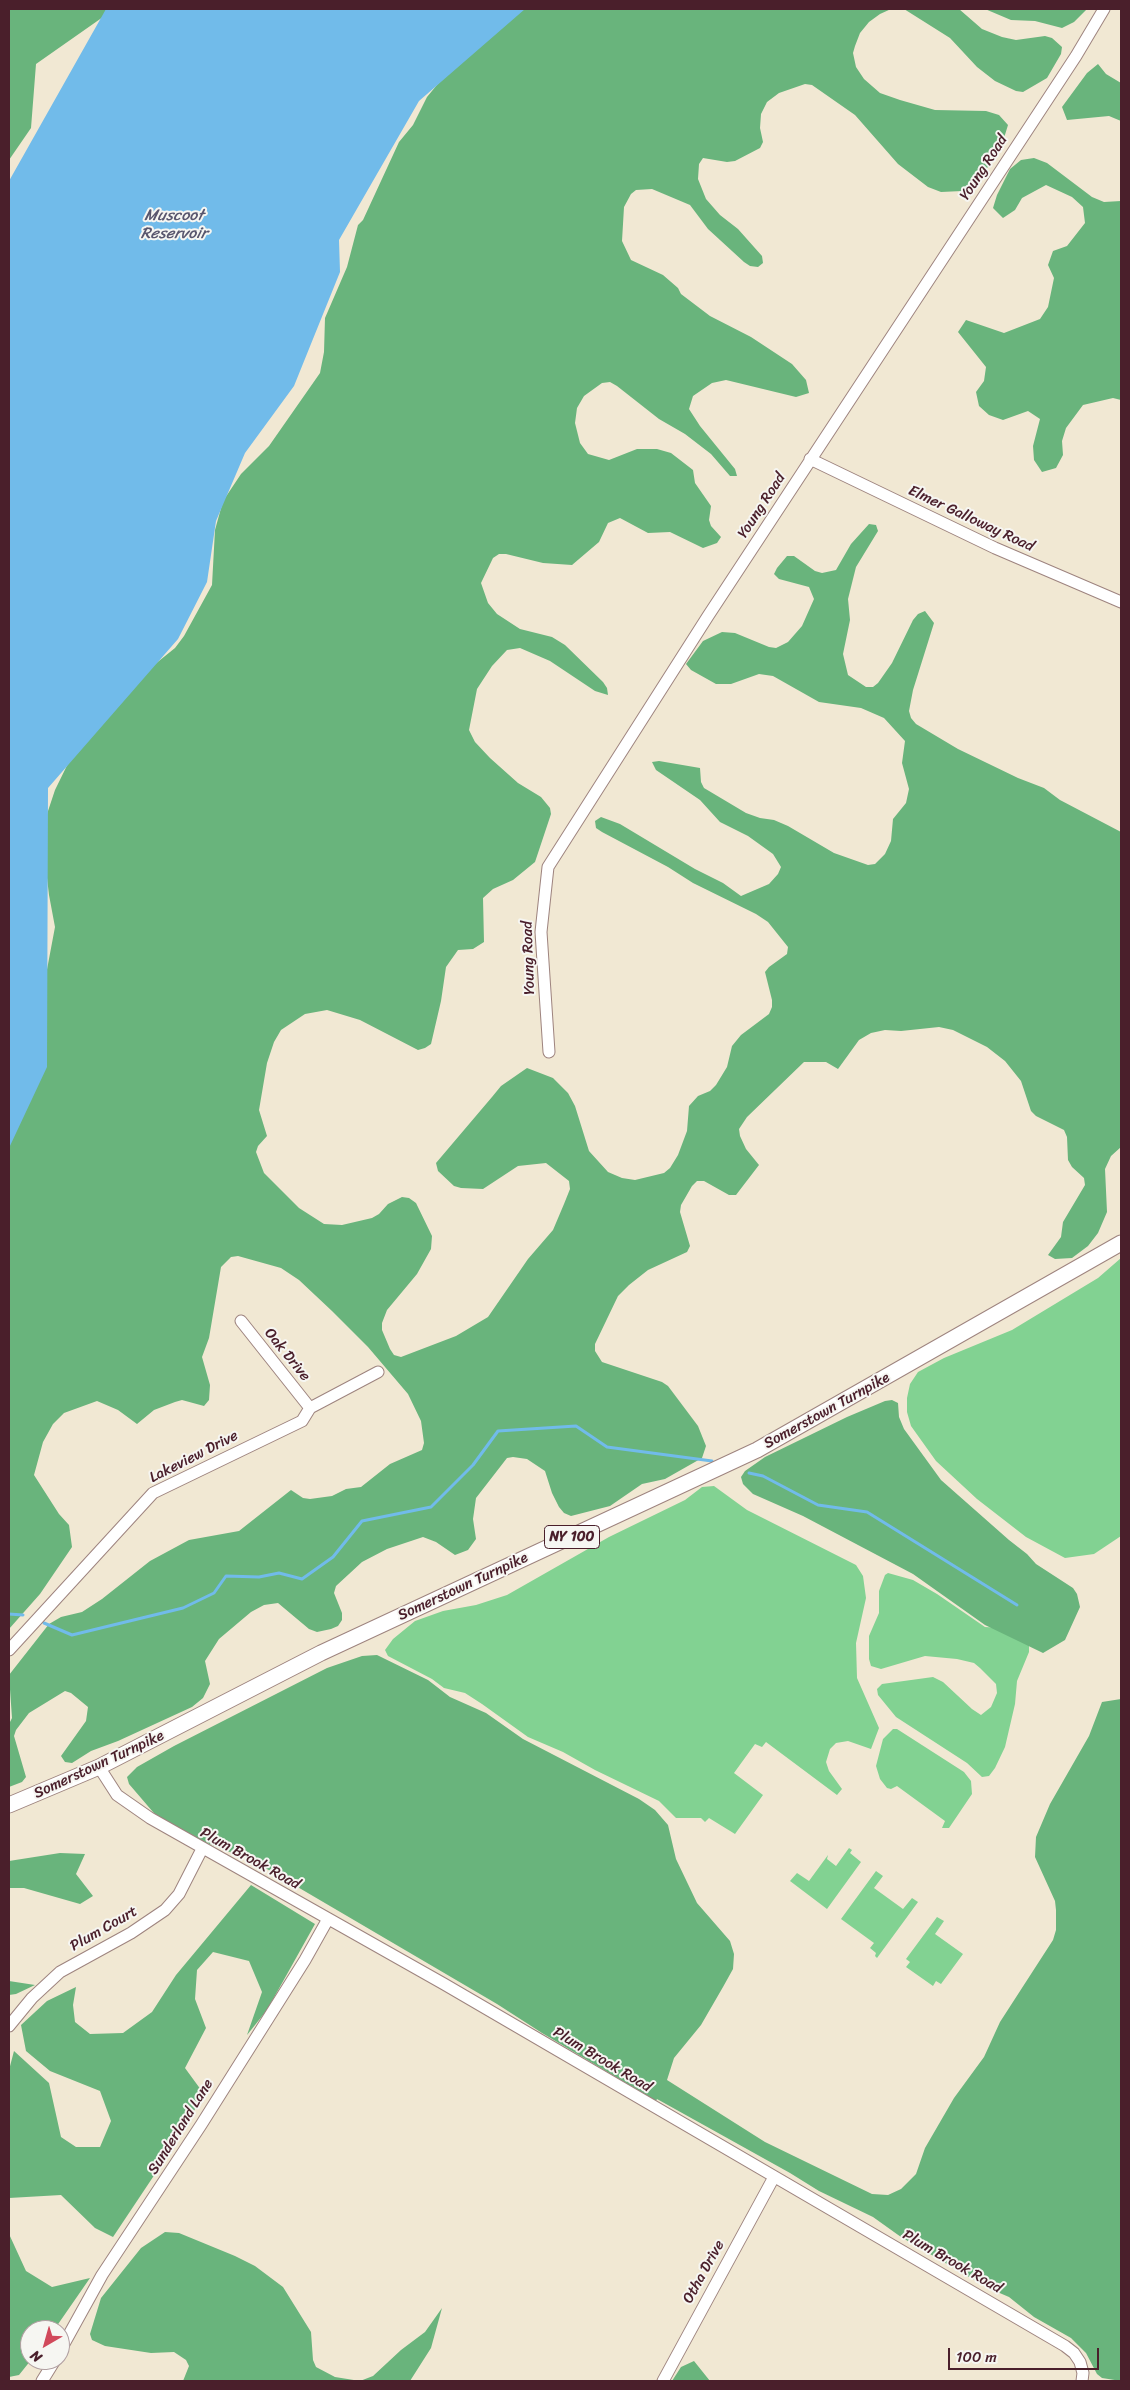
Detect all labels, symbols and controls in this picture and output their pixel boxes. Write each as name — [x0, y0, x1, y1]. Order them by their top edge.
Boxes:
street label: Young Road — [956, 132, 1012, 204]
water label: Muscoot Reservoir — [141, 206, 207, 244]
street label: Young Road — [734, 470, 790, 542]
street label: Elmer Galloway Road — [905, 482, 1037, 556]
street label: Young Road — [519, 921, 539, 995]
street label: Oak Drive — [260, 1325, 314, 1385]
street label: Somerstown Turnpike — [761, 1369, 893, 1453]
street label: Lakeview Drive — [147, 1427, 241, 1487]
road number: NY 100 — [544, 1525, 600, 1548]
street label: Somerstown Turnpike — [395, 1549, 531, 1625]
street label: Somerstown Turnpike — [31, 1727, 167, 1803]
street label: Plum Brook Road — [197, 1824, 303, 1894]
street label: Plum Court — [67, 1903, 141, 1955]
street label: Plum Brook Road — [549, 2024, 655, 2096]
street label: Sunderland Lane — [144, 2076, 218, 2178]
street label: Plum Brook Road — [899, 2226, 1005, 2298]
street label: Otha Drive — [679, 2237, 729, 2307]
north arrow — [20, 2320, 70, 2370]
scale bar — [950, 2338, 1101, 2370]
text: N — [25, 2344, 48, 2369]
text: 100 m — [956, 2344, 997, 2370]

